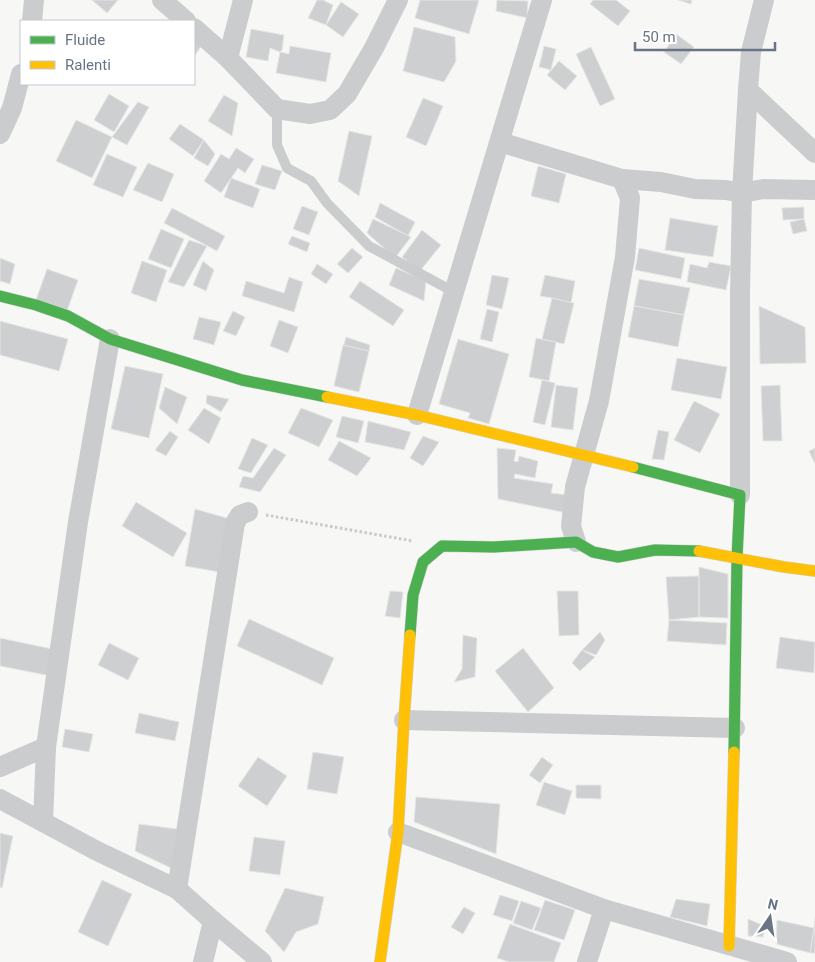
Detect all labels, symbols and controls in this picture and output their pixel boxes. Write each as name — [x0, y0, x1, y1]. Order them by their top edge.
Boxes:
legend — [20, 20, 195, 85]
scale bar — [635, 20, 775, 52]
text: 50 m — [642, 28, 676, 46]
text: Fluide — [65, 31, 105, 49]
text: Ralenti — [65, 56, 111, 74]
north arrow — [745, 892, 795, 942]
text: N — [766, 895, 780, 913]

